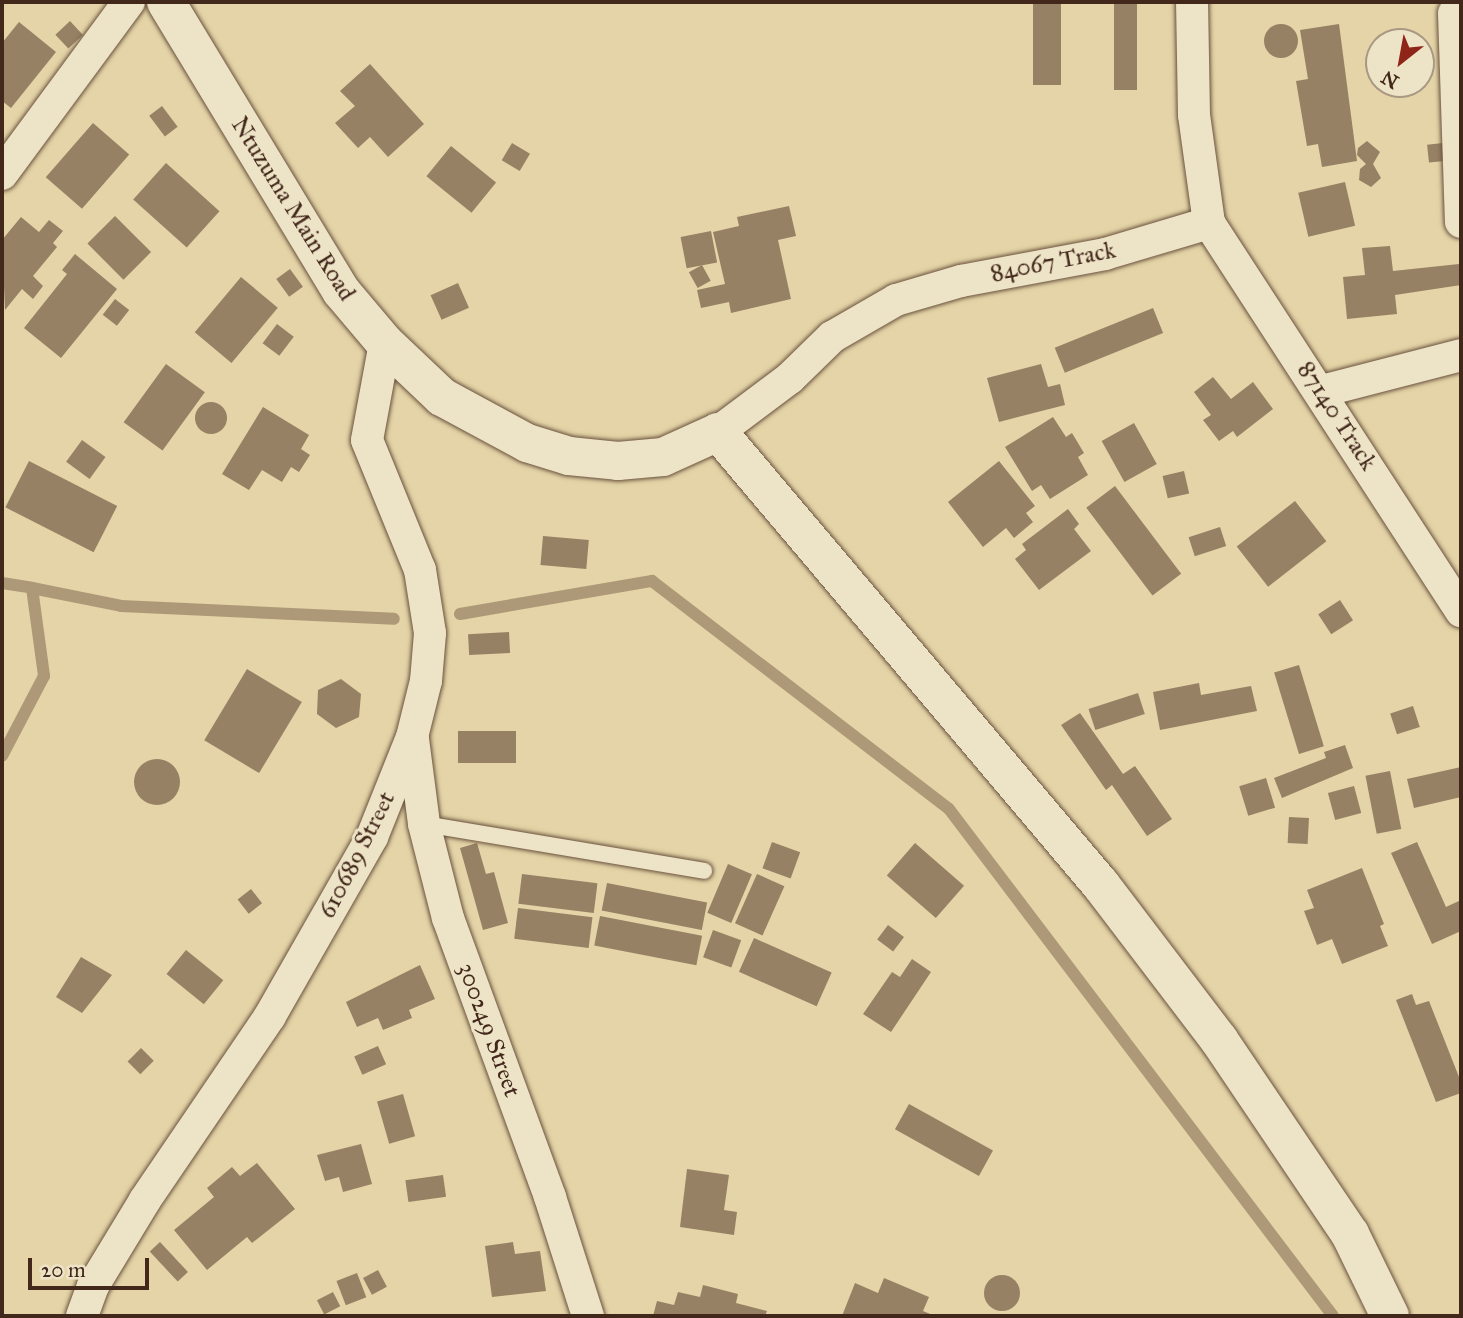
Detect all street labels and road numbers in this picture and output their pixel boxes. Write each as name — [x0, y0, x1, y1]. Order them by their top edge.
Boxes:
street label: Ntuzuma Main Road — [225, 112, 361, 306]
street label: 84067 Track — [988, 236, 1118, 288]
street label: 87140 Track — [1291, 356, 1383, 476]
street label: 610689 Street — [313, 787, 401, 923]
street label: 300249 Street — [451, 959, 527, 1101]

